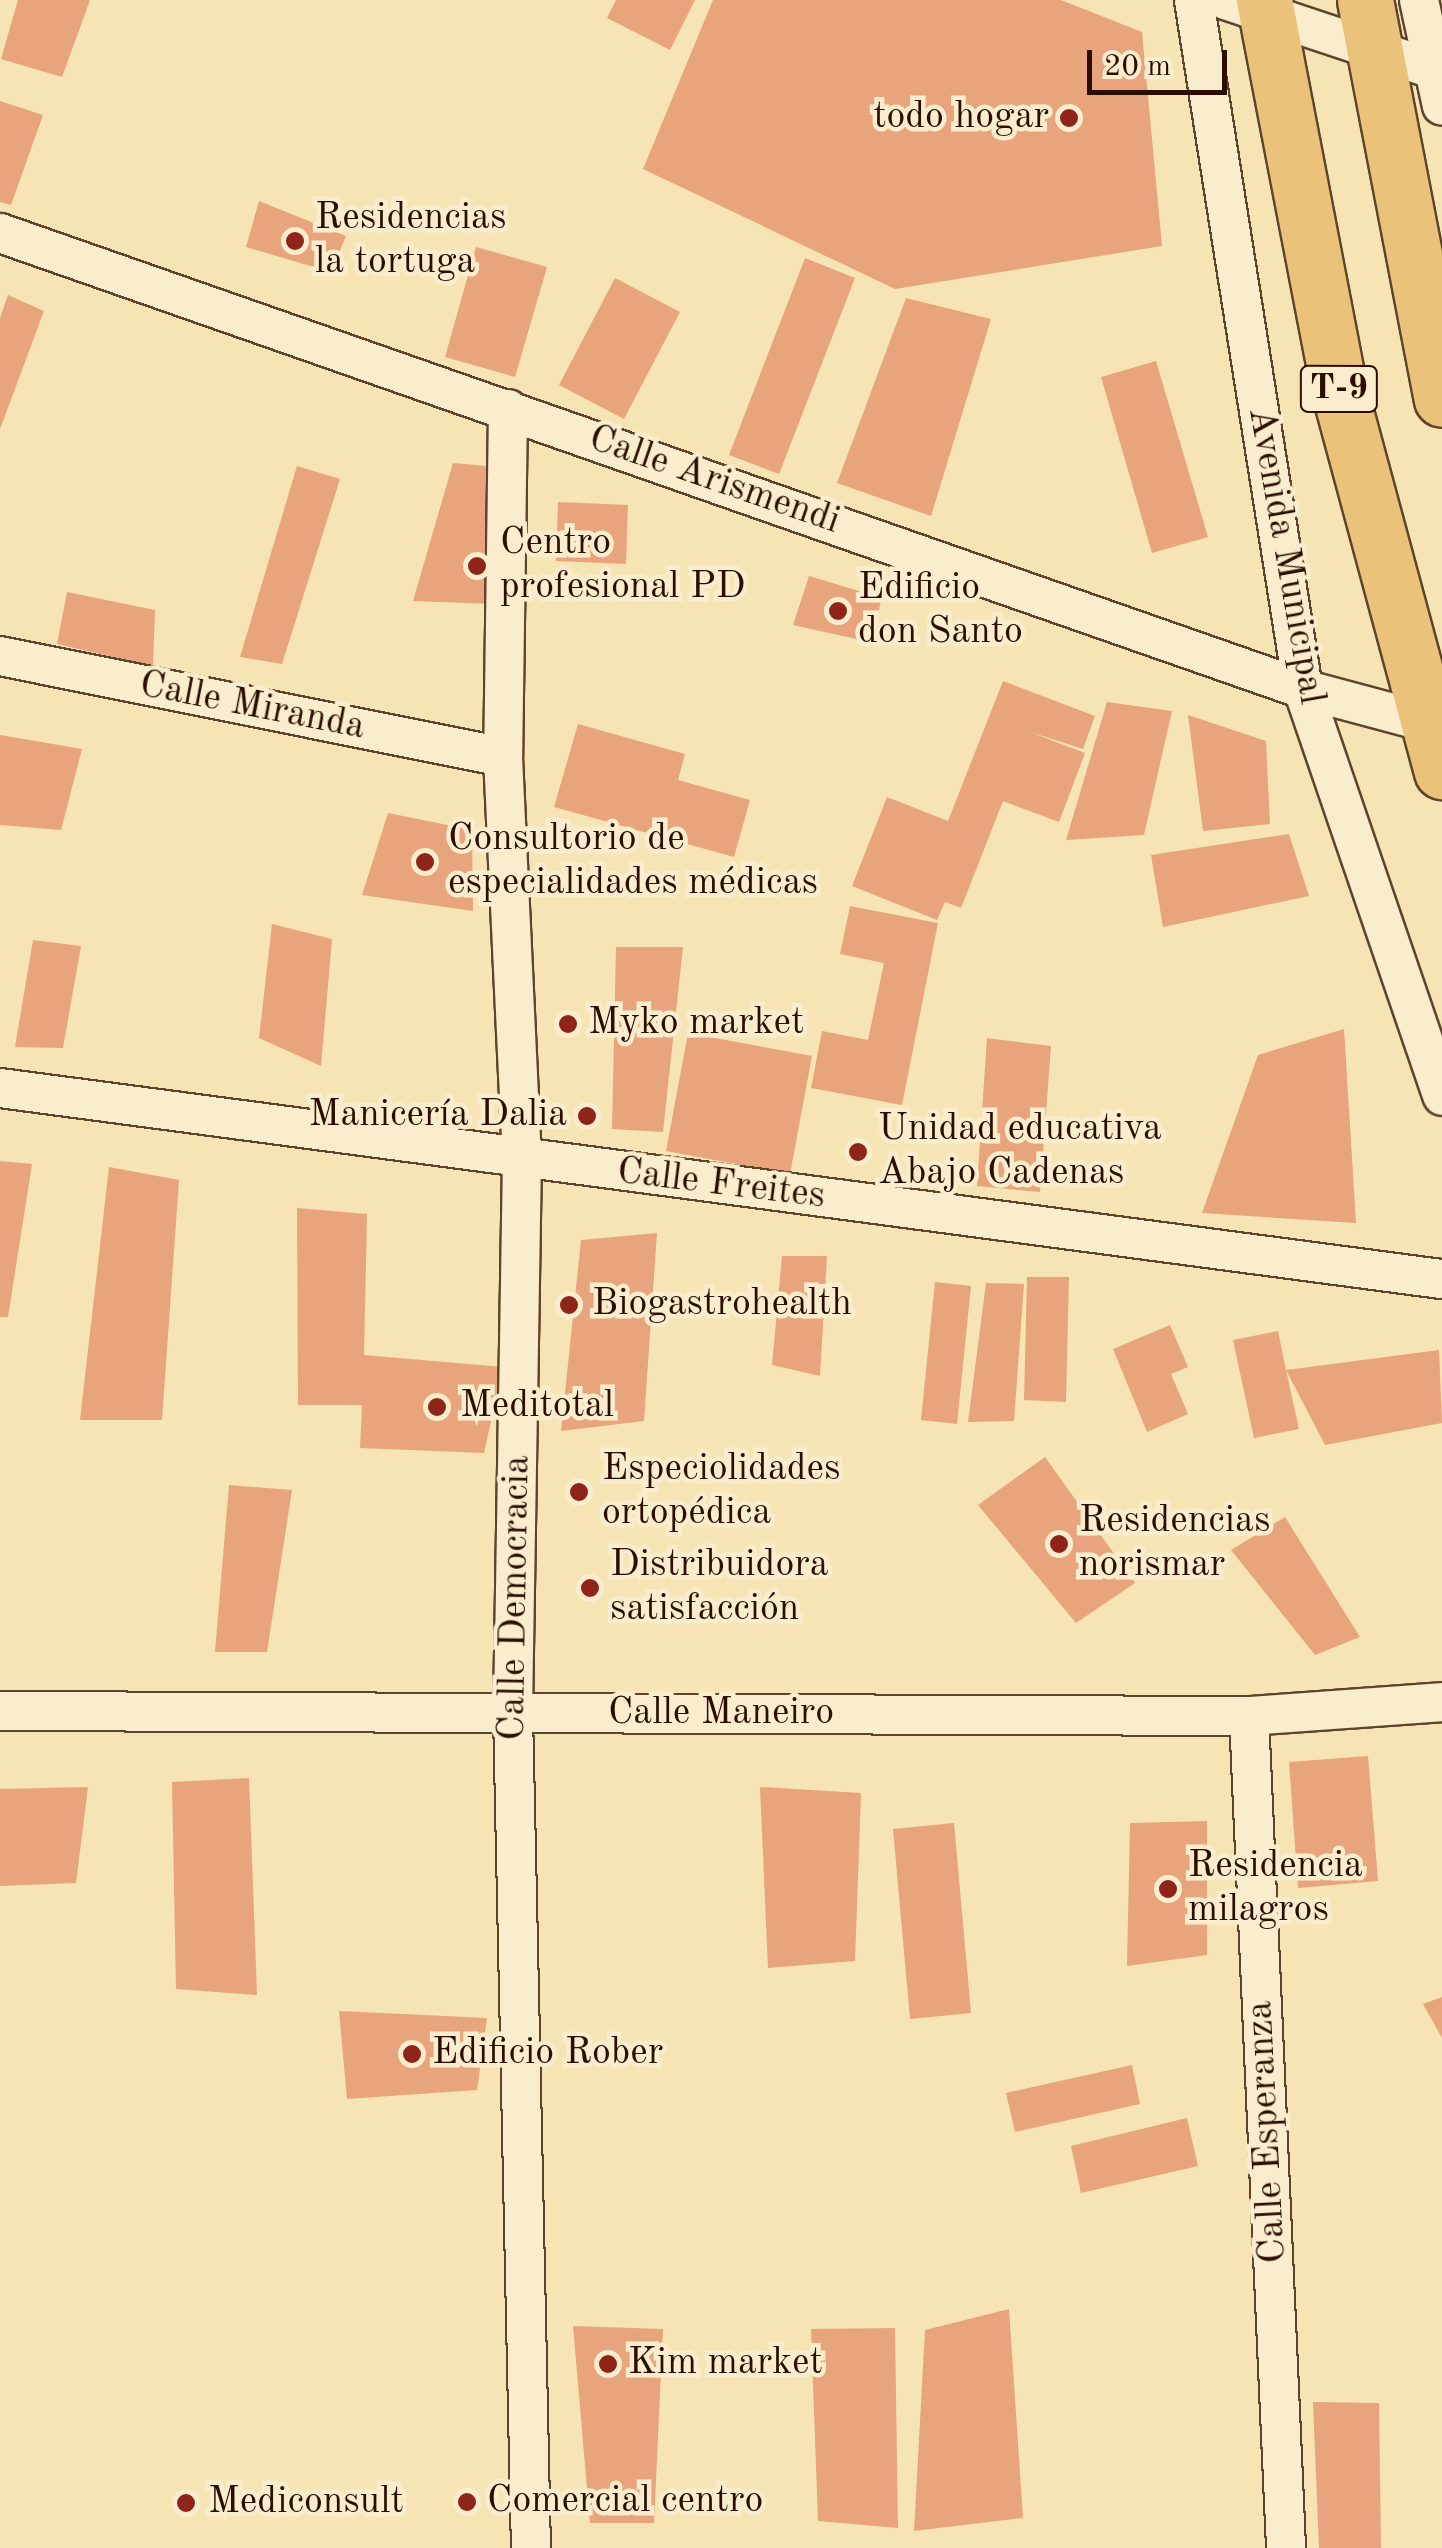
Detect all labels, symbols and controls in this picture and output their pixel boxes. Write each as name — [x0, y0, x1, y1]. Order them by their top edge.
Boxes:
scale bar — [1092, 30, 1232, 92]
text: 20 m — [1104, 52, 1171, 82]
place label: todo hogar — [873, 95, 1049, 141]
marker: todo hogar — [1058, 107, 1080, 129]
place label: Residencias la tortuga — [315, 196, 506, 286]
marker: Residencias la tortuga — [284, 230, 306, 252]
road number: T-9 — [1299, 359, 1379, 419]
street label: Avenida Municipal — [1236, 404, 1334, 708]
street label: Calle Arismendi — [582, 417, 846, 545]
place label: Centro profesional PD — [500, 521, 745, 610]
marker: Centro profesional PD — [464, 553, 490, 579]
place label: Edificio don Santo — [858, 566, 1023, 656]
marker: Edificio don Santo — [827, 600, 849, 622]
street label: Calle Miranda — [136, 663, 368, 751]
place label: Consultorio de especialidades médicas — [448, 817, 818, 906]
marker: Consultorio de especialidades médicas — [412, 849, 438, 875]
place label: Myko market — [588, 1001, 804, 1047]
marker: Myko market — [557, 1013, 579, 1035]
place label: Manicería Dalia — [309, 1093, 567, 1139]
marker: Manicería Dalia — [576, 1105, 598, 1127]
place label: Unidad educativa Abajo Cadenas — [878, 1107, 1162, 1196]
marker: Unidad educativa Abajo Cadenas — [847, 1141, 869, 1163]
street label: Calle Freites — [614, 1150, 828, 1220]
place label: Biogastrohealth — [592, 1282, 852, 1328]
marker: Biogastrohealth — [556, 1292, 582, 1318]
place label: Meditotal — [460, 1384, 614, 1430]
marker: Meditotal — [424, 1394, 450, 1420]
place label: Especiolidades ortopédica — [602, 1447, 840, 1536]
street label: Calle Democracia — [491, 1455, 541, 1741]
marker: Especiolidades ortopédica — [566, 1479, 592, 1505]
place label: Residencias norismar — [1079, 1499, 1270, 1588]
marker: Residencias norismar — [1048, 1533, 1070, 1555]
place label: Distribuidora satisfacción — [610, 1543, 829, 1632]
marker: Distribuidora satisfacción — [579, 1577, 601, 1599]
street label: Calle Maneiro — [608, 1691, 834, 1737]
place label: Residencia milagros — [1188, 1844, 1363, 1934]
marker: Residencia milagros — [1157, 1878, 1179, 1900]
street label: Calle Esperanza — [1238, 1999, 1298, 2265]
place label: Edificio Rober — [432, 2031, 663, 2077]
marker: Edificio Rober — [401, 2043, 423, 2065]
place label: Kim market — [628, 2341, 823, 2387]
marker: Kim market — [597, 2353, 619, 2375]
place label: Comercial centro — [487, 2479, 763, 2525]
place label: Mediconsult — [208, 2480, 404, 2526]
marker: Mediconsult — [173, 2490, 199, 2516]
marker: Comercial centro — [456, 2491, 478, 2513]

